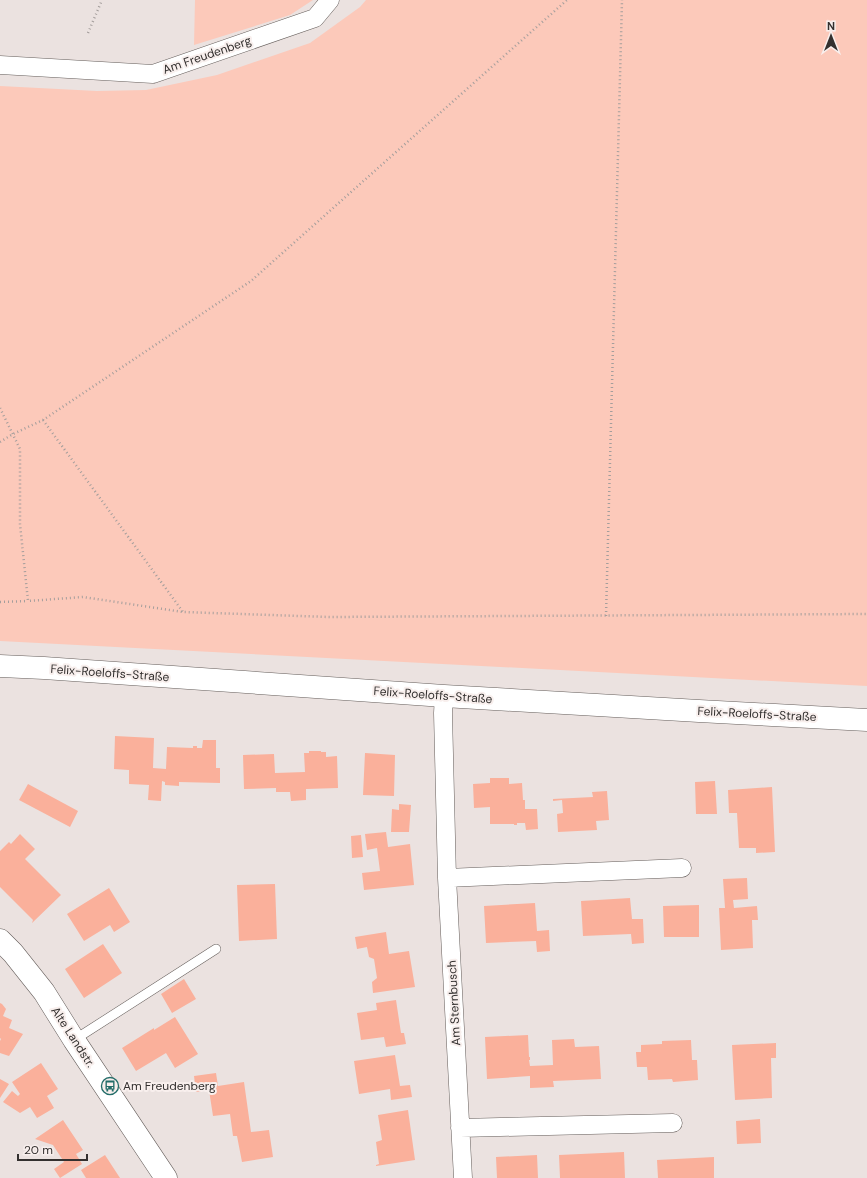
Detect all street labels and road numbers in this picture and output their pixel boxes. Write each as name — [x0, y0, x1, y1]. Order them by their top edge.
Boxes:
street label: Am Freudenberg — [161, 32, 254, 78]
street label: Felix-Roeloffs-Straße — [50, 661, 170, 685]
street label: Felix-Roeloffs-Straße — [373, 683, 493, 707]
street label: Felix-Roeloffs-Straße — [697, 703, 817, 725]
street label: Am Sternbusch — [444, 960, 464, 1046]
street label: Alte Landstr. — [47, 1004, 99, 1070]

